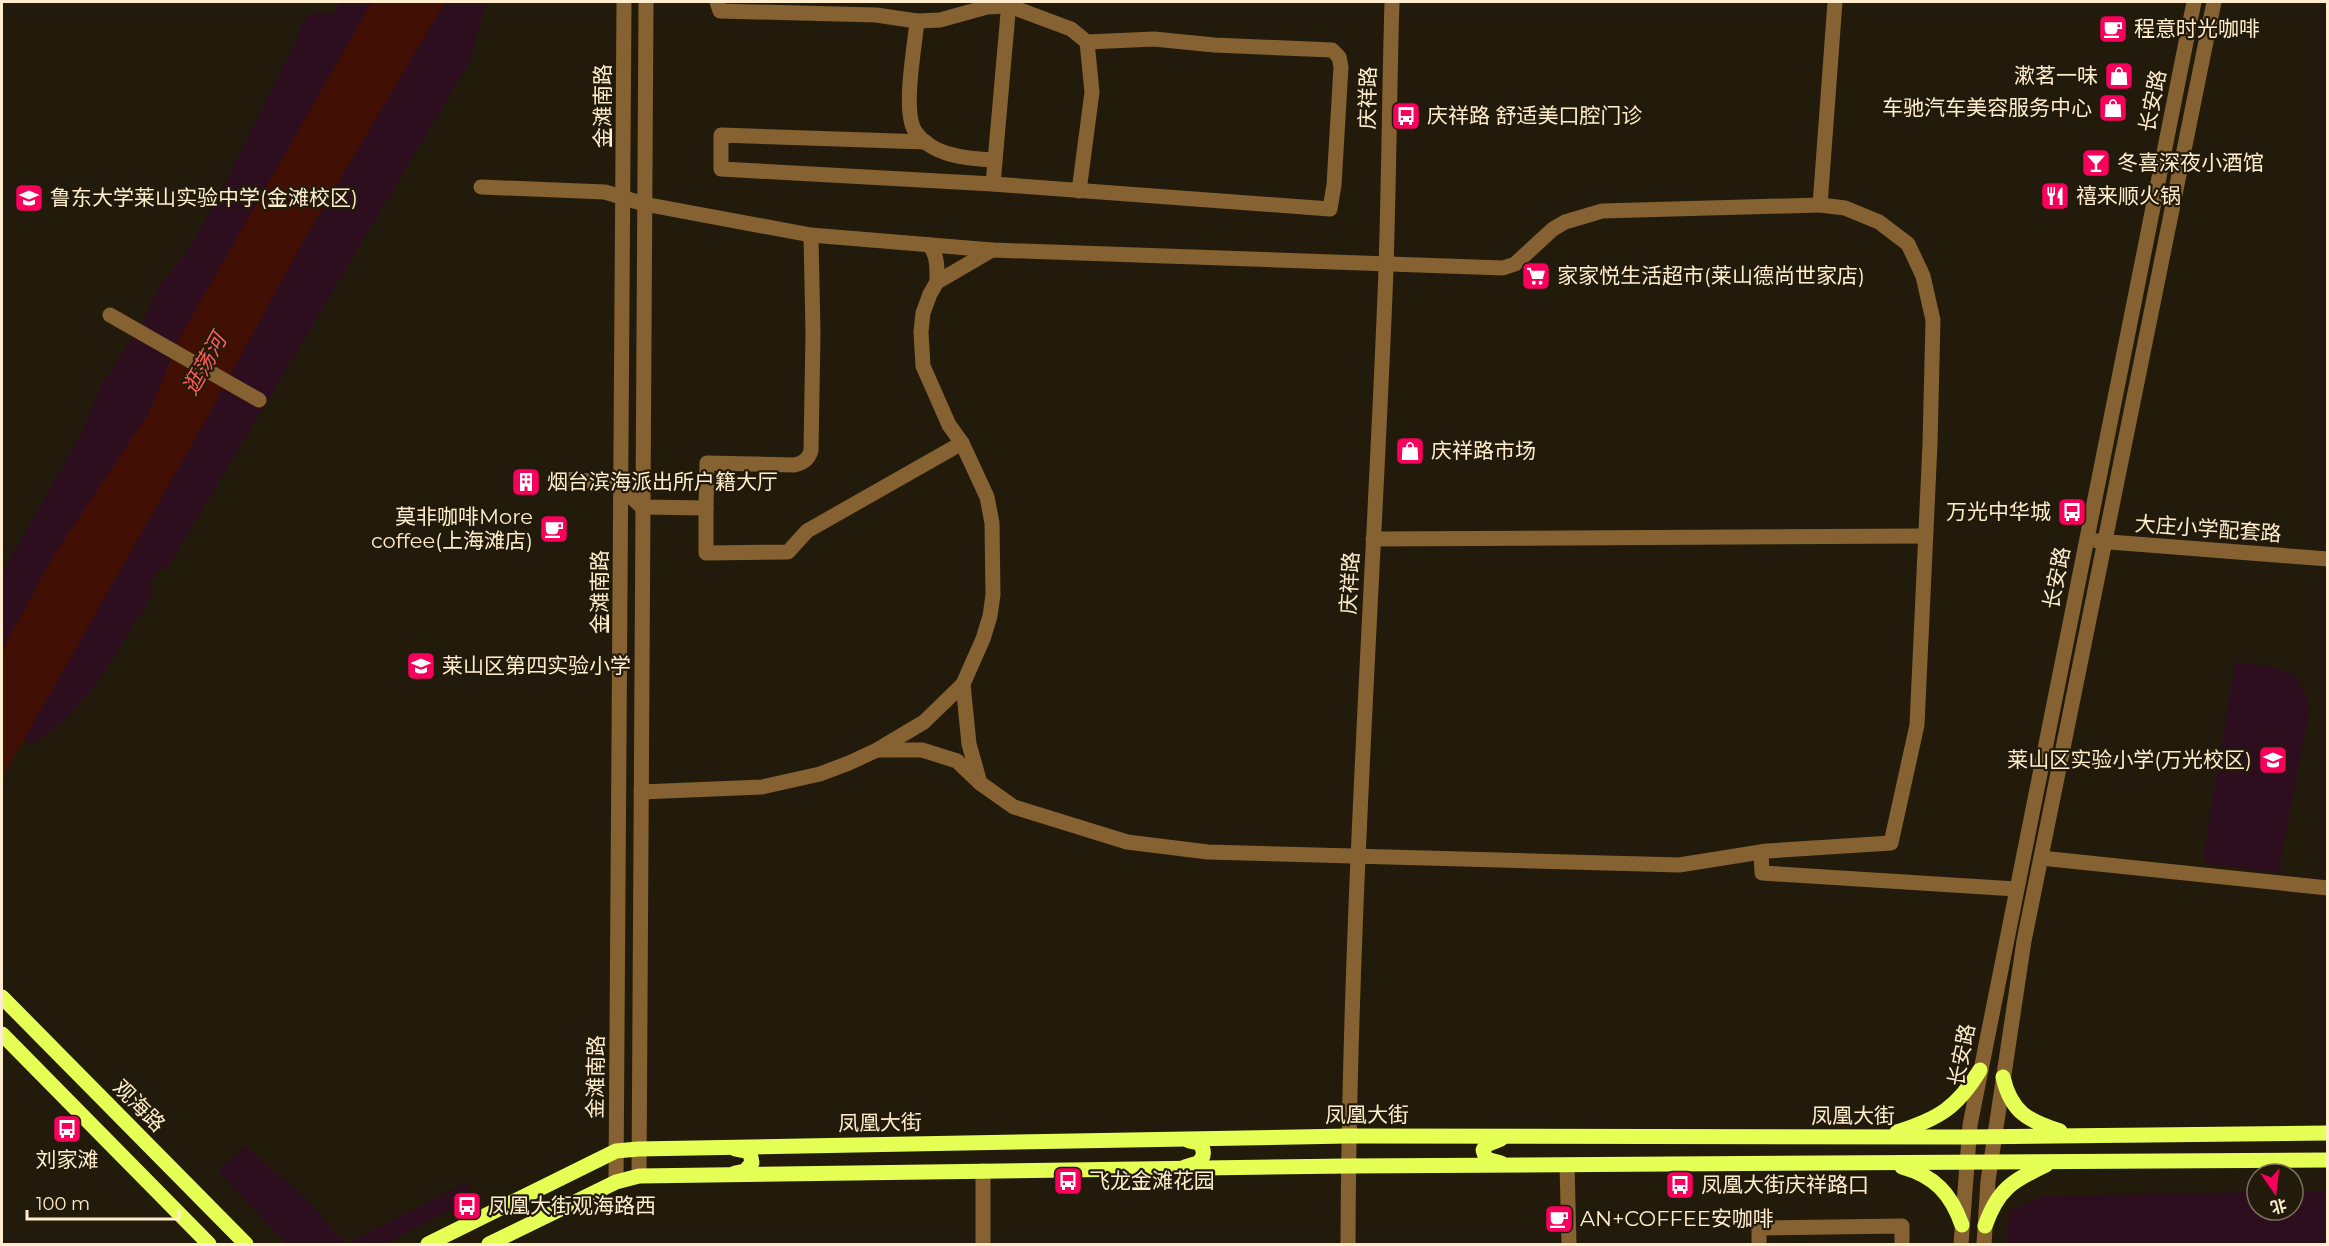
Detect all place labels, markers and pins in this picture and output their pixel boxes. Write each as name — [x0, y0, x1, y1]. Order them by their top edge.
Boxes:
cafe icon: 程意时光咖啡 — [2097, 13, 2129, 45]
place label: 程意时光咖啡 — [2134, 16, 2260, 41]
shop icon: 漱茗一味 — [2103, 60, 2135, 92]
place label: 漱茗一味 — [2014, 63, 2098, 88]
shop icon: 车驰汽车美容服务中心 — [2097, 92, 2129, 124]
place label: 车驰汽车美容服务中心 — [1882, 95, 2092, 120]
bus stop icon: 庆祥路 舒适美口腔门诊 — [1390, 100, 1422, 132]
place label: 庆祥路 舒适美口腔门诊 — [1427, 103, 1643, 128]
bar icon: 冬喜深夜小酒馆 — [2080, 147, 2112, 179]
place label: 冬喜深夜小酒馆 — [2117, 150, 2264, 175]
restaurant icon: 禧来顺火锅 — [2039, 180, 2071, 212]
school or university icon: 鲁东大学莱山实验中学(金滩校区) — [13, 182, 45, 214]
place label: 禧来顺火锅 — [2076, 183, 2181, 208]
place label: 鲁东大学莱山实验中学(金滩校区) — [50, 185, 358, 210]
supermarket icon: 家家悦生活超市(莱山德尚世家店) — [1520, 260, 1552, 292]
place label: 家家悦生活超市(莱山德尚世家店) — [1557, 263, 1865, 288]
shop icon: 庆祥路市场 — [1394, 435, 1426, 467]
place label: 庆祥路市场 — [1431, 438, 1536, 463]
building icon: 烟台滨海派出所户籍大厅 — [510, 466, 542, 498]
place label: 烟台滨海派出所户籍大厅 — [547, 469, 778, 494]
bus stop icon: 万光中华城 — [2056, 496, 2088, 528]
place label: 万光中华城 — [1946, 499, 2051, 524]
place label: 莫非咖啡More coffee(上海滩店) — [371, 504, 533, 553]
cafe icon: 莫非咖啡More coffee(上海滩店) — [538, 513, 570, 545]
school or university icon: 莱山区第四实验小学 — [405, 650, 437, 682]
place label: 莱山区第四实验小学 — [442, 653, 631, 678]
school or university icon: 莱山区实验小学(万光校区) — [2257, 744, 2289, 776]
place label: 莱山区实验小学(万光校区) — [2007, 747, 2252, 772]
bus stop icon: 刘家滩 — [51, 1113, 83, 1145]
place label: 刘家滩 — [36, 1147, 99, 1172]
bus stop icon: 飞龙金滩花园 — [1052, 1165, 1084, 1197]
place label: 飞龙金滩花园 — [1089, 1168, 1215, 1193]
bus stop icon: 凤凰大街庆祥路口 — [1664, 1169, 1696, 1201]
place label: 凤凰大街庆祥路口 — [1701, 1172, 1869, 1197]
bus stop icon: 凤凰大街观海路西 — [451, 1190, 483, 1222]
place label: 凤凰大街观海路西 — [488, 1193, 656, 1218]
cafe icon: AN+COFFEE安咖啡 — [1543, 1203, 1575, 1235]
place label: AN+COFFEE安咖啡 — [1580, 1206, 1774, 1231]

